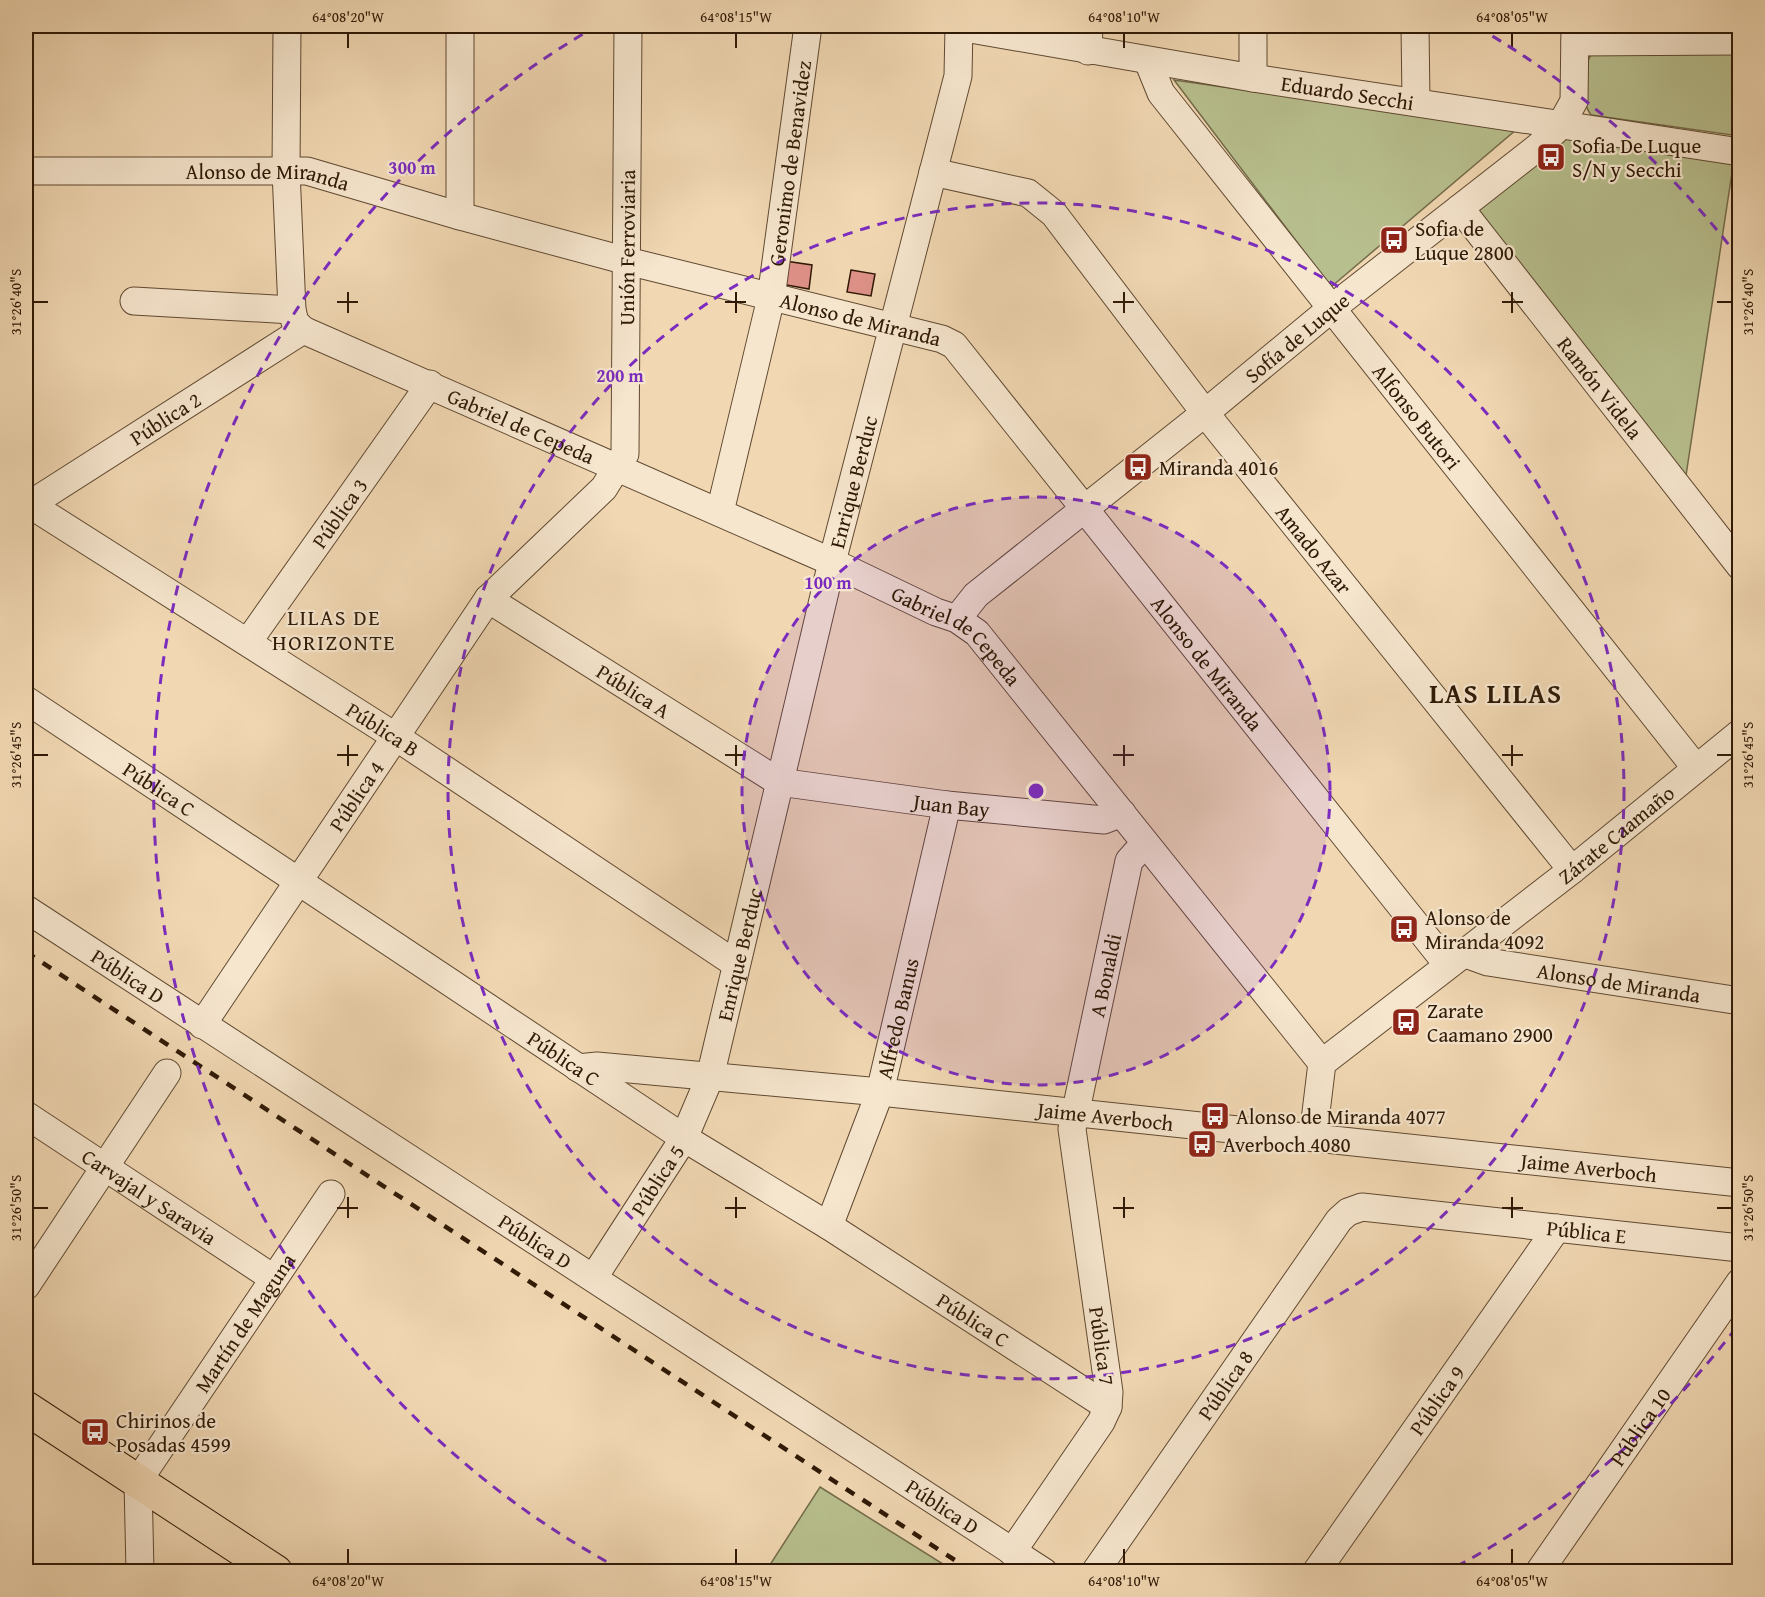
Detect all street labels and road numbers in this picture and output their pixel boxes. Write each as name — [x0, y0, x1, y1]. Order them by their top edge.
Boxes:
street label: Geronimo de Benavidez — [760, 59, 819, 268]
street label: Eduardo Secchi — [1279, 67, 1416, 118]
street label: Alonso de Miranda — [185, 156, 353, 198]
street label: Unión Ferroviaria — [610, 169, 642, 326]
street label: Alonso de Miranda — [777, 284, 944, 354]
street label: Sofía de Luque — [1237, 285, 1356, 390]
street label: Ramón Videla — [1550, 330, 1651, 446]
street label: Alfonso Butori — [1365, 357, 1469, 476]
street label: Gabriel de Cepeda — [443, 380, 600, 472]
street label: Pública 2 — [123, 384, 207, 453]
street label: Enrique Berduc — [821, 412, 885, 552]
street label: Pública 3 — [304, 472, 375, 554]
street label: Amado Azar — [1269, 498, 1360, 601]
street label: Gabriel de Cepeda — [886, 577, 1029, 692]
street label: Alonso de Miranda — [1144, 589, 1271, 737]
street label: Pública A — [591, 656, 677, 726]
street label: Pública B — [341, 694, 426, 764]
street label: Pública C — [117, 753, 201, 824]
street label: Pública 4 — [321, 754, 391, 837]
street label: Zárate Caamaño — [1551, 777, 1681, 891]
street label: Juan Bay — [909, 785, 992, 825]
street label: Enrique Berduc — [708, 885, 770, 1024]
street label: A Bonaldi — [1081, 930, 1129, 1020]
street label: Pública D — [85, 940, 171, 1011]
street label: Alonso de Miranda — [1535, 954, 1703, 1010]
street label: Alfredo Banus — [868, 955, 926, 1082]
street label: Pública C — [522, 1023, 606, 1093]
street label: Jaime Averboch — [1033, 1093, 1175, 1138]
street label: Pública 5 — [622, 1138, 692, 1221]
street label: Carvajal y Saravia — [76, 1141, 223, 1252]
street label: Jaime Averboch — [1516, 1144, 1659, 1190]
street label: Pública D — [493, 1205, 578, 1276]
street label: Pública E — [1545, 1212, 1628, 1251]
street label: Martín de Maguna — [187, 1247, 303, 1398]
street label: Pública C — [931, 1285, 1016, 1355]
street label: Pública 7 — [1081, 1305, 1123, 1387]
street label: Pública 8 — [1190, 1343, 1260, 1426]
street label: Pública 9 — [1401, 1359, 1472, 1441]
street label: Pública 10 — [1602, 1381, 1678, 1472]
street label: Pública D — [900, 1471, 986, 1541]

